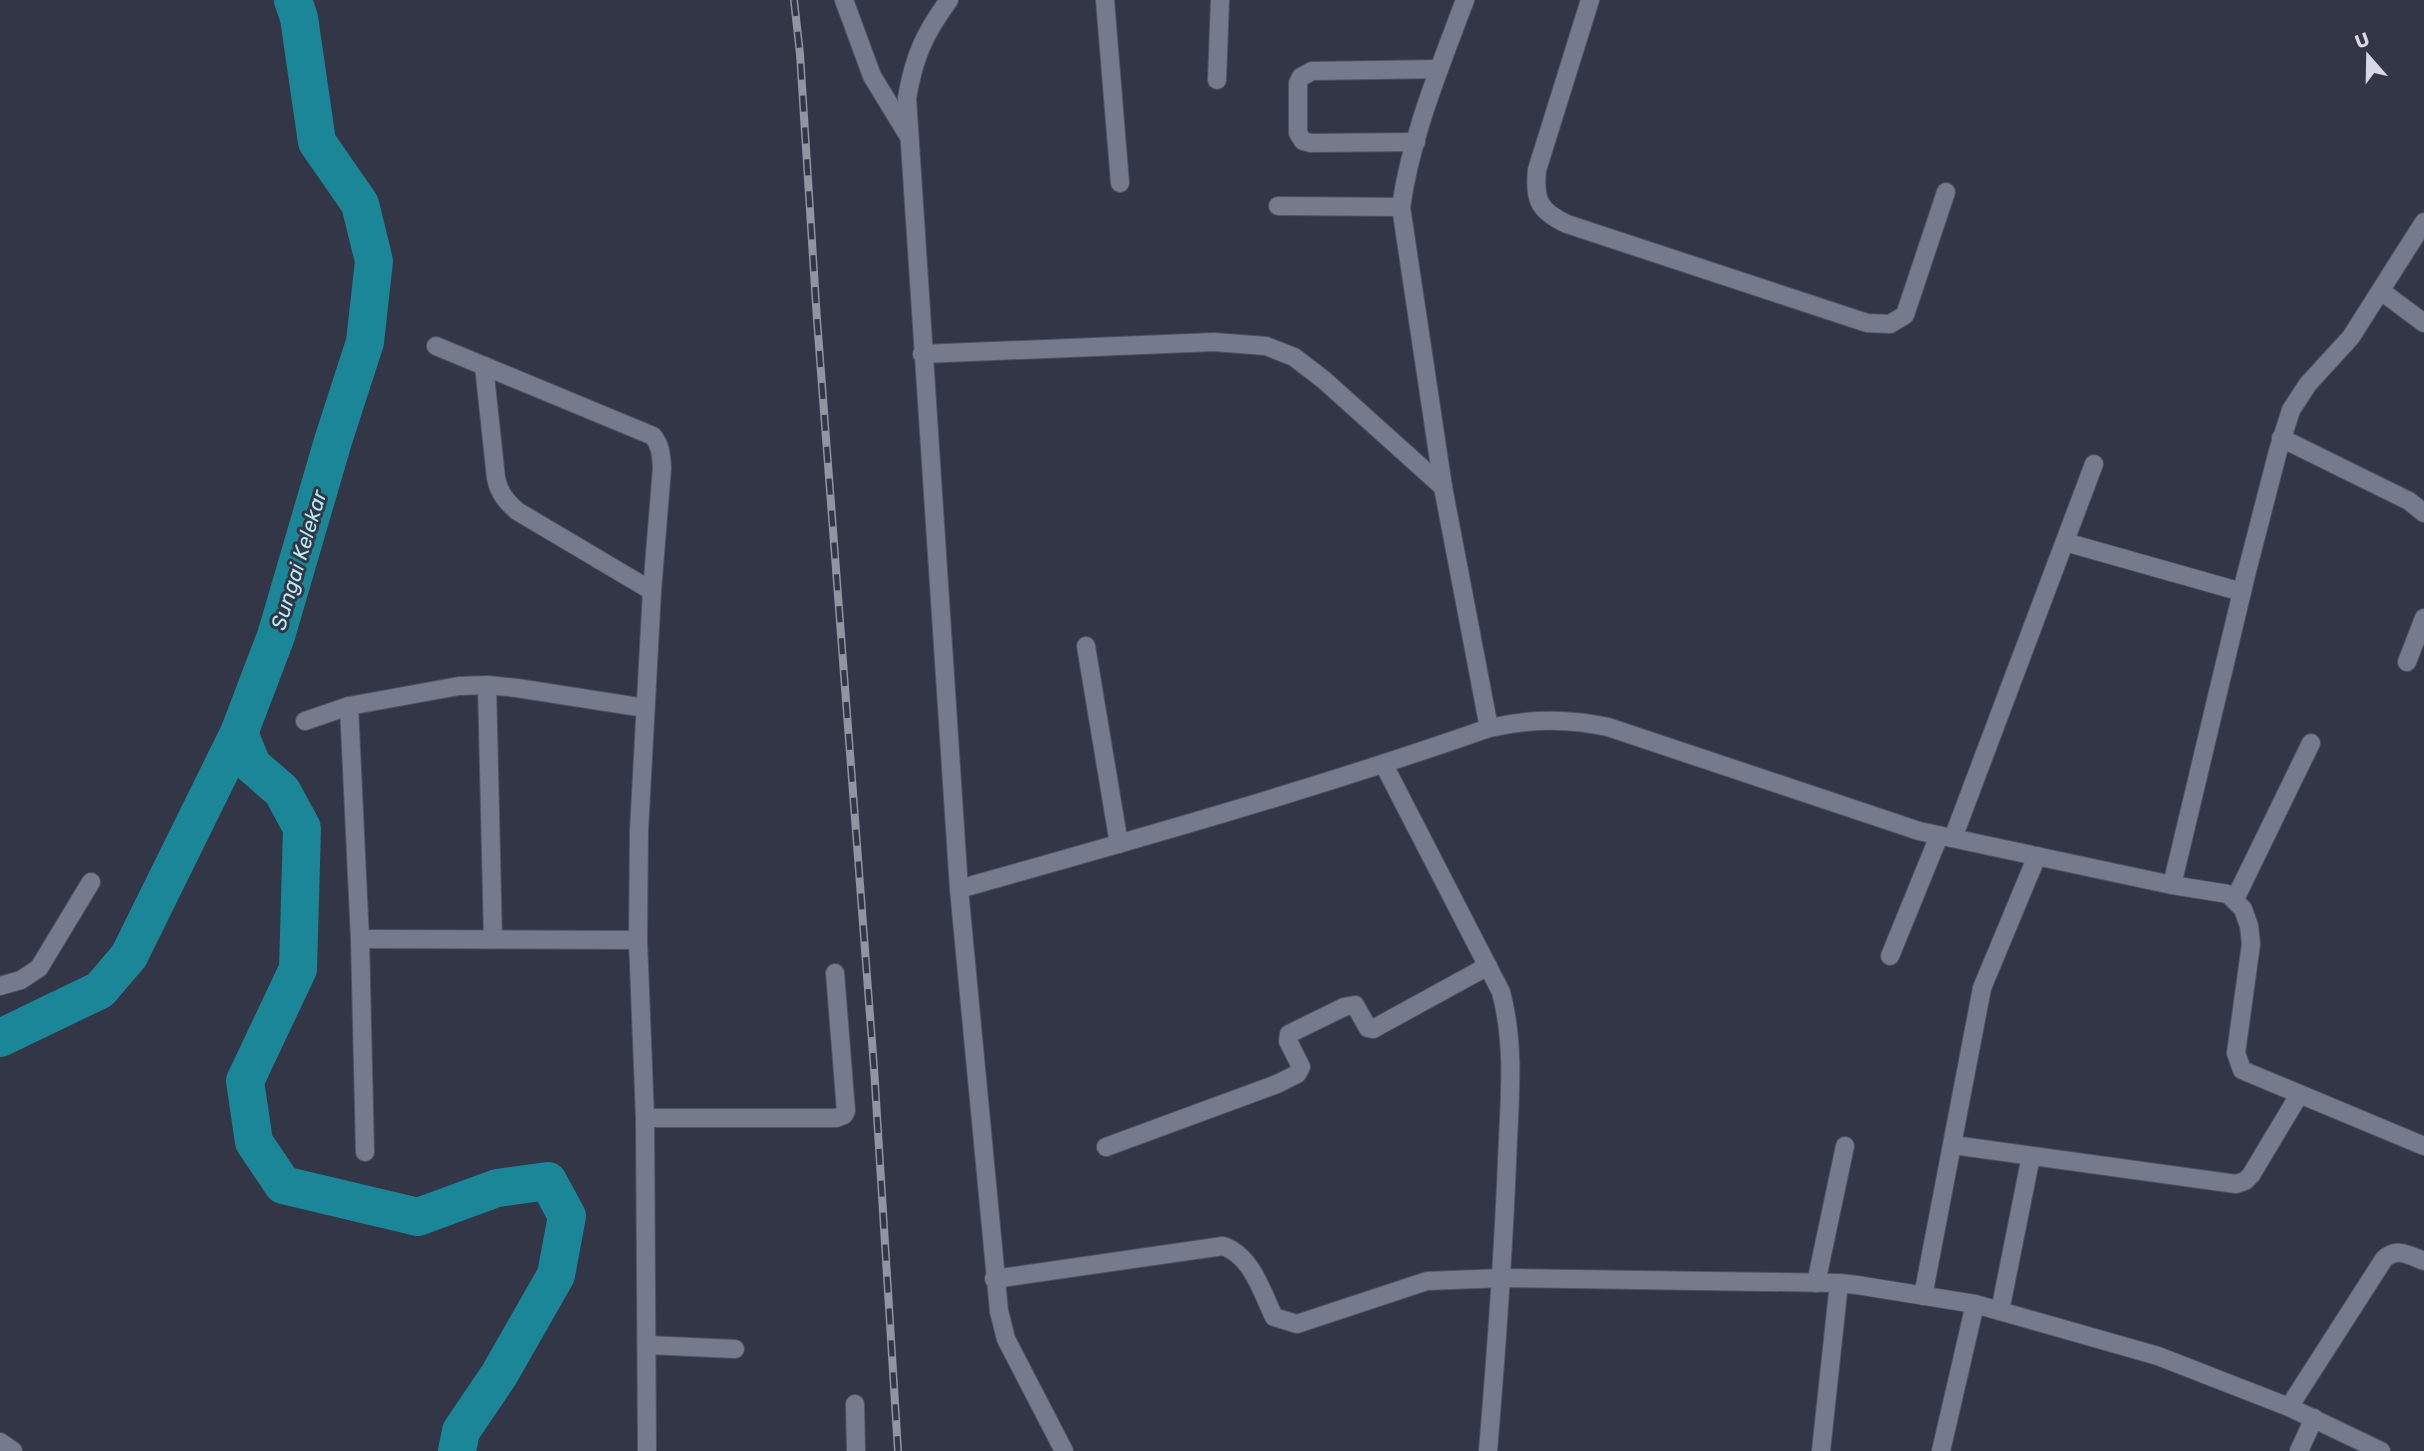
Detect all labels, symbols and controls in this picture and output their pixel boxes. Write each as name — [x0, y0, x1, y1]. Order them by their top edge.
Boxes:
north arrow — [2333, 21, 2403, 91]
text: U — [2352, 27, 2373, 54]
water label: Sungai Kelekar — [265, 486, 332, 633]

